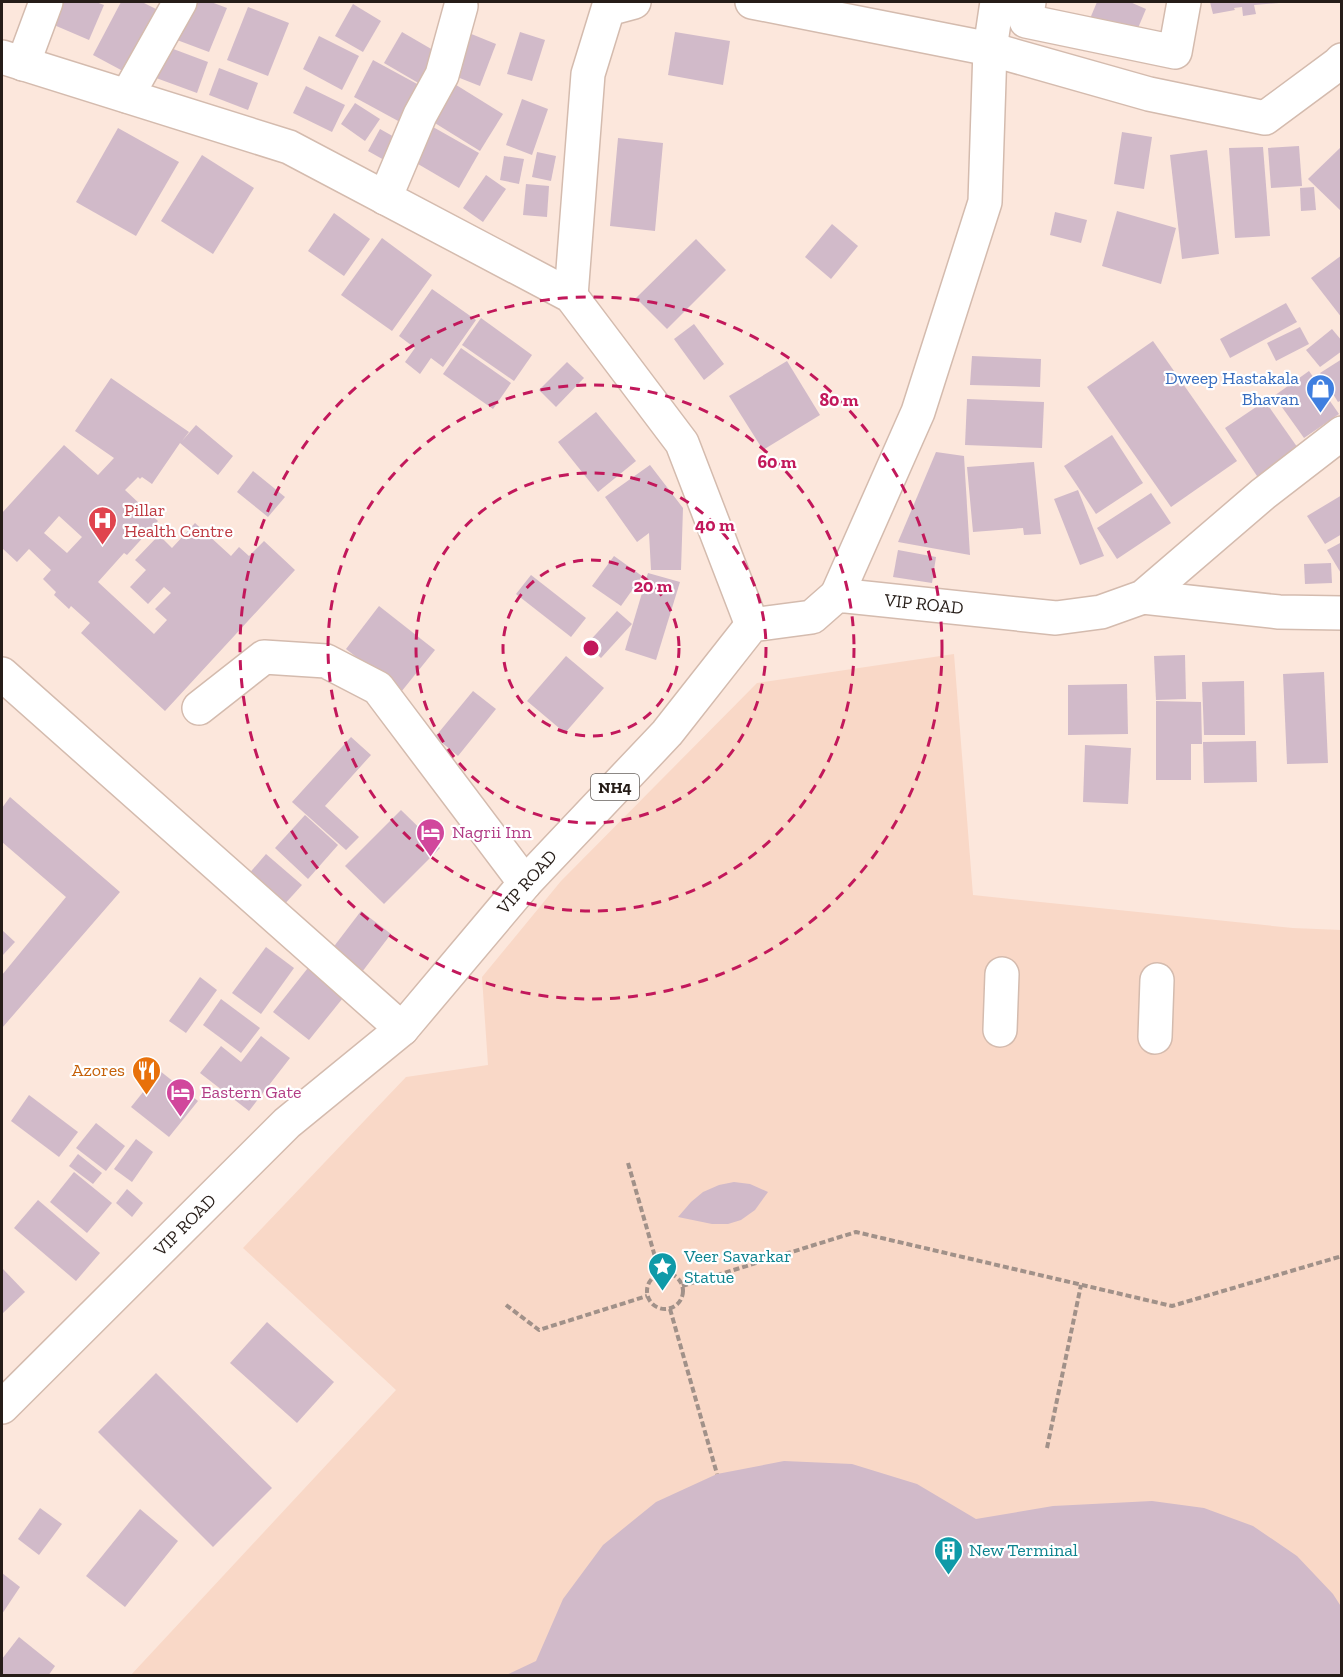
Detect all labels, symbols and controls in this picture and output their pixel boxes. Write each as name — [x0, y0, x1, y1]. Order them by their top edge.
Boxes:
place label: Dweep Hastakala Bhavan — [1165, 367, 1300, 410]
shop icon: Dweep Hastakala Bhavan — [1304, 372, 1336, 414]
text: 80 m — [819, 389, 859, 411]
text: 60 m — [757, 451, 797, 473]
place label: Pillar Health Centre — [124, 499, 233, 542]
hospital icon: Pillar Health Centre — [87, 504, 119, 546]
text: 40 m — [695, 514, 735, 536]
text: 20 m — [633, 575, 673, 597]
street label: VIP ROAD — [882, 589, 965, 619]
centre of rings — [581, 638, 601, 658]
road number: NH4 — [591, 774, 639, 800]
hotel icon: Nagrii Inn — [415, 816, 447, 858]
place label: Nagrii Inn — [452, 821, 532, 843]
street label: VIP ROAD — [492, 845, 562, 920]
restaurant icon: Azores — [130, 1054, 162, 1096]
place label: Azores — [72, 1059, 125, 1081]
hotel icon: Eastern Gate — [164, 1076, 196, 1118]
place label: Eastern Gate — [201, 1081, 302, 1103]
street label: VIP ROAD — [148, 1189, 221, 1262]
place label: Veer Savarkar Statue — [683, 1245, 792, 1288]
place icon: Veer Savarkar Statue — [647, 1250, 679, 1292]
building icon: New Terminal — [932, 1534, 964, 1576]
place label: New Terminal — [969, 1539, 1078, 1561]

